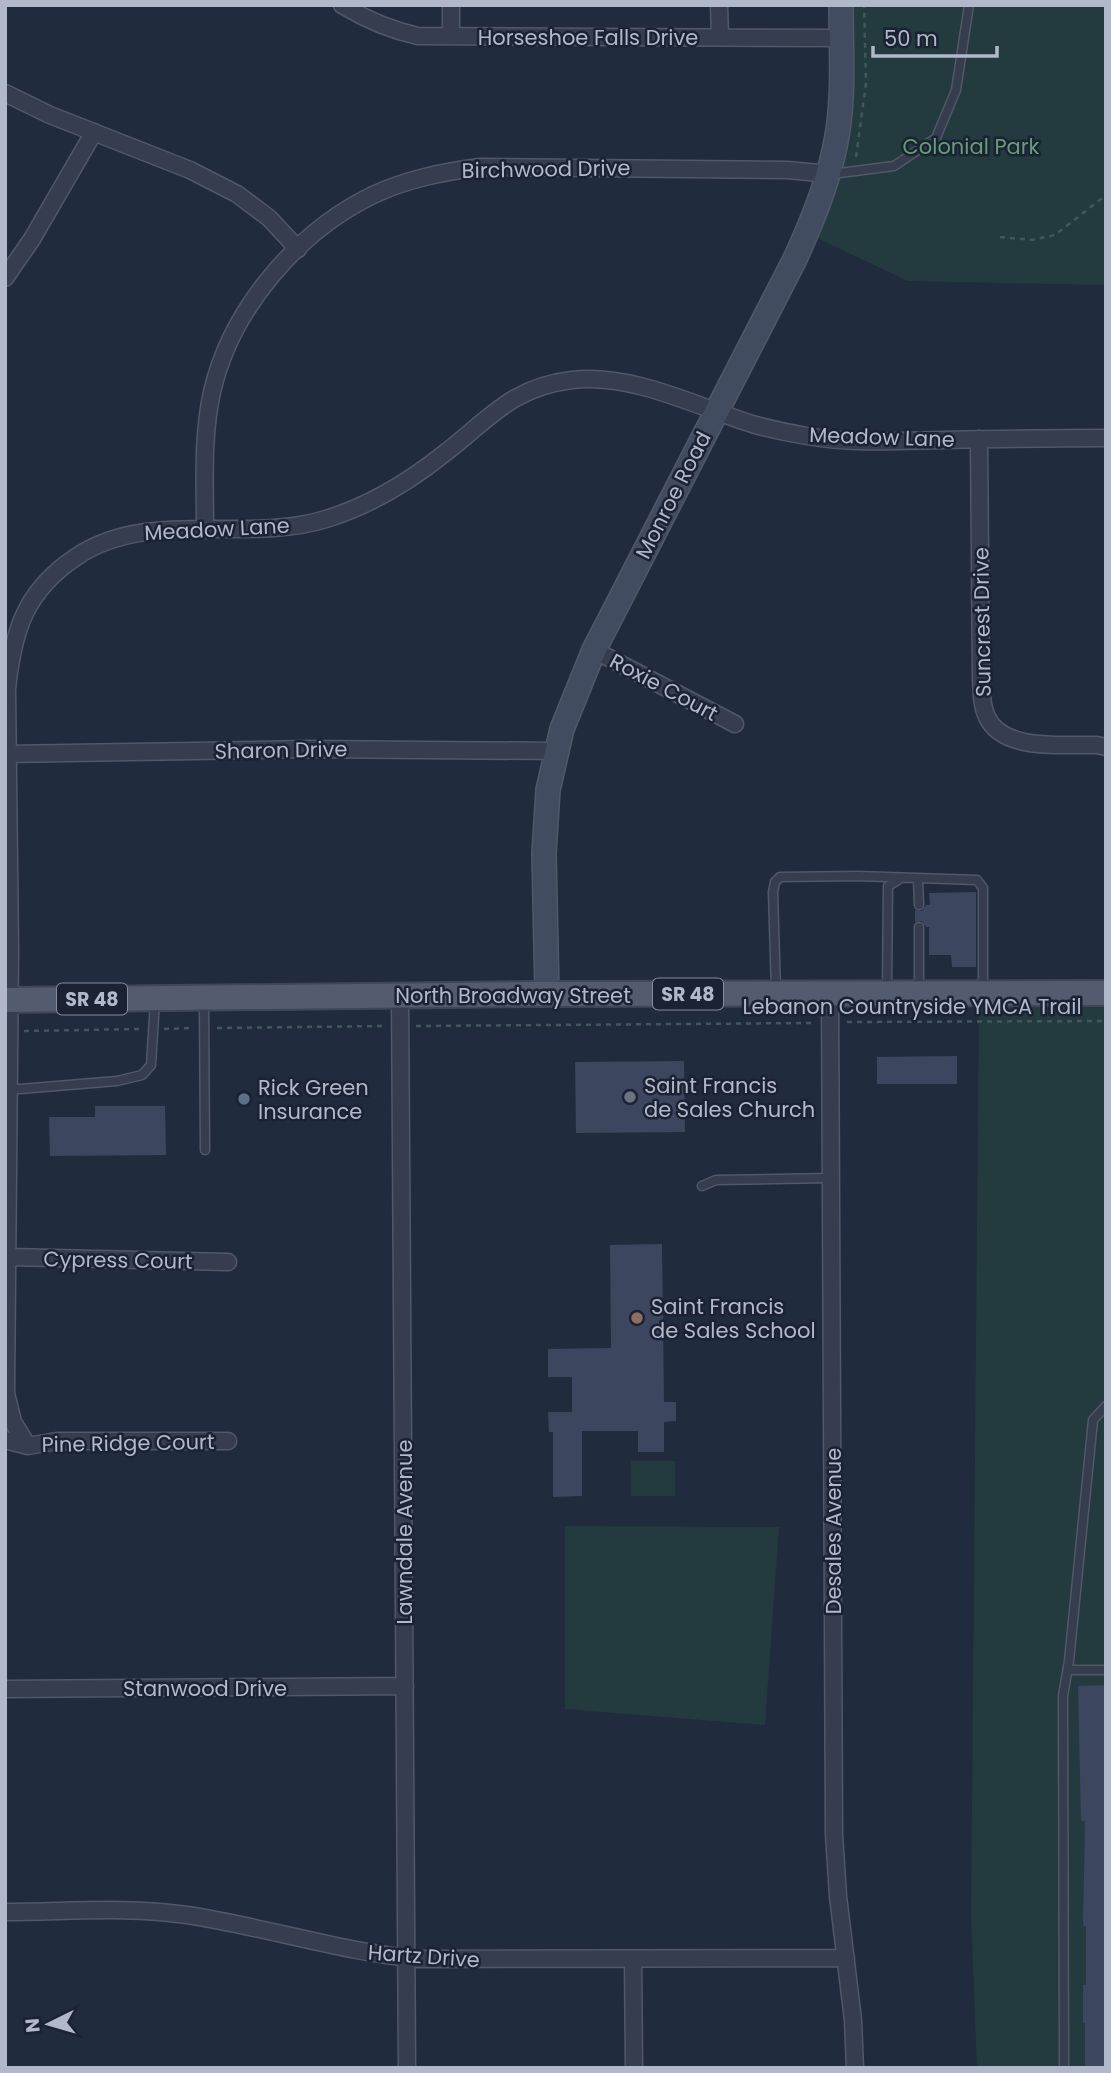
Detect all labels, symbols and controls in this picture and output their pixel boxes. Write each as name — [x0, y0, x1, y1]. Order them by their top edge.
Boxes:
scale bar — [873, 14, 997, 58]
street label: Horseshoe Falls Drive — [478, 23, 698, 52]
text: 50 m — [884, 24, 938, 53]
park label: Colonial Park — [903, 132, 1040, 161]
street label: Birchwood Drive — [461, 153, 631, 185]
street label: Meadow Lane — [809, 420, 955, 454]
street label: Monroe Road — [628, 426, 718, 564]
street label: Meadow Lane — [144, 511, 290, 547]
street label: Suncrest Drive — [966, 547, 998, 697]
street label: Roxie Court — [605, 646, 723, 728]
street label: Sharon Drive — [214, 734, 348, 766]
road number: SR 48 — [653, 978, 723, 1010]
street label: North Broadway Street — [395, 981, 631, 1010]
road number: SR 48 — [57, 984, 127, 1015]
street label: Lebanon Countryside YMCA Trail — [742, 992, 1082, 1021]
place label: Saint Francis de Sales Church — [644, 1071, 815, 1124]
place label: Rick Green Insurance — [258, 1073, 369, 1126]
marker: Saint Francis de Sales Church — [622, 1089, 638, 1105]
marker: Rick Green Insurance — [236, 1091, 252, 1107]
street label: Cypress Court — [43, 1244, 193, 1276]
place label: Saint Francis de Sales School — [651, 1292, 816, 1345]
marker: Saint Francis de Sales School — [629, 1310, 645, 1326]
street label: Pine Ridge Court — [41, 1427, 215, 1459]
street label: Lawndale Avenue — [390, 1440, 419, 1624]
street label: Desales Avenue — [819, 1448, 848, 1614]
street label: Stanwood Drive — [123, 1674, 287, 1703]
street label: Hartz Drive — [367, 1938, 481, 1974]
north arrow — [14, 1989, 84, 2059]
text: N — [18, 2017, 47, 2034]

